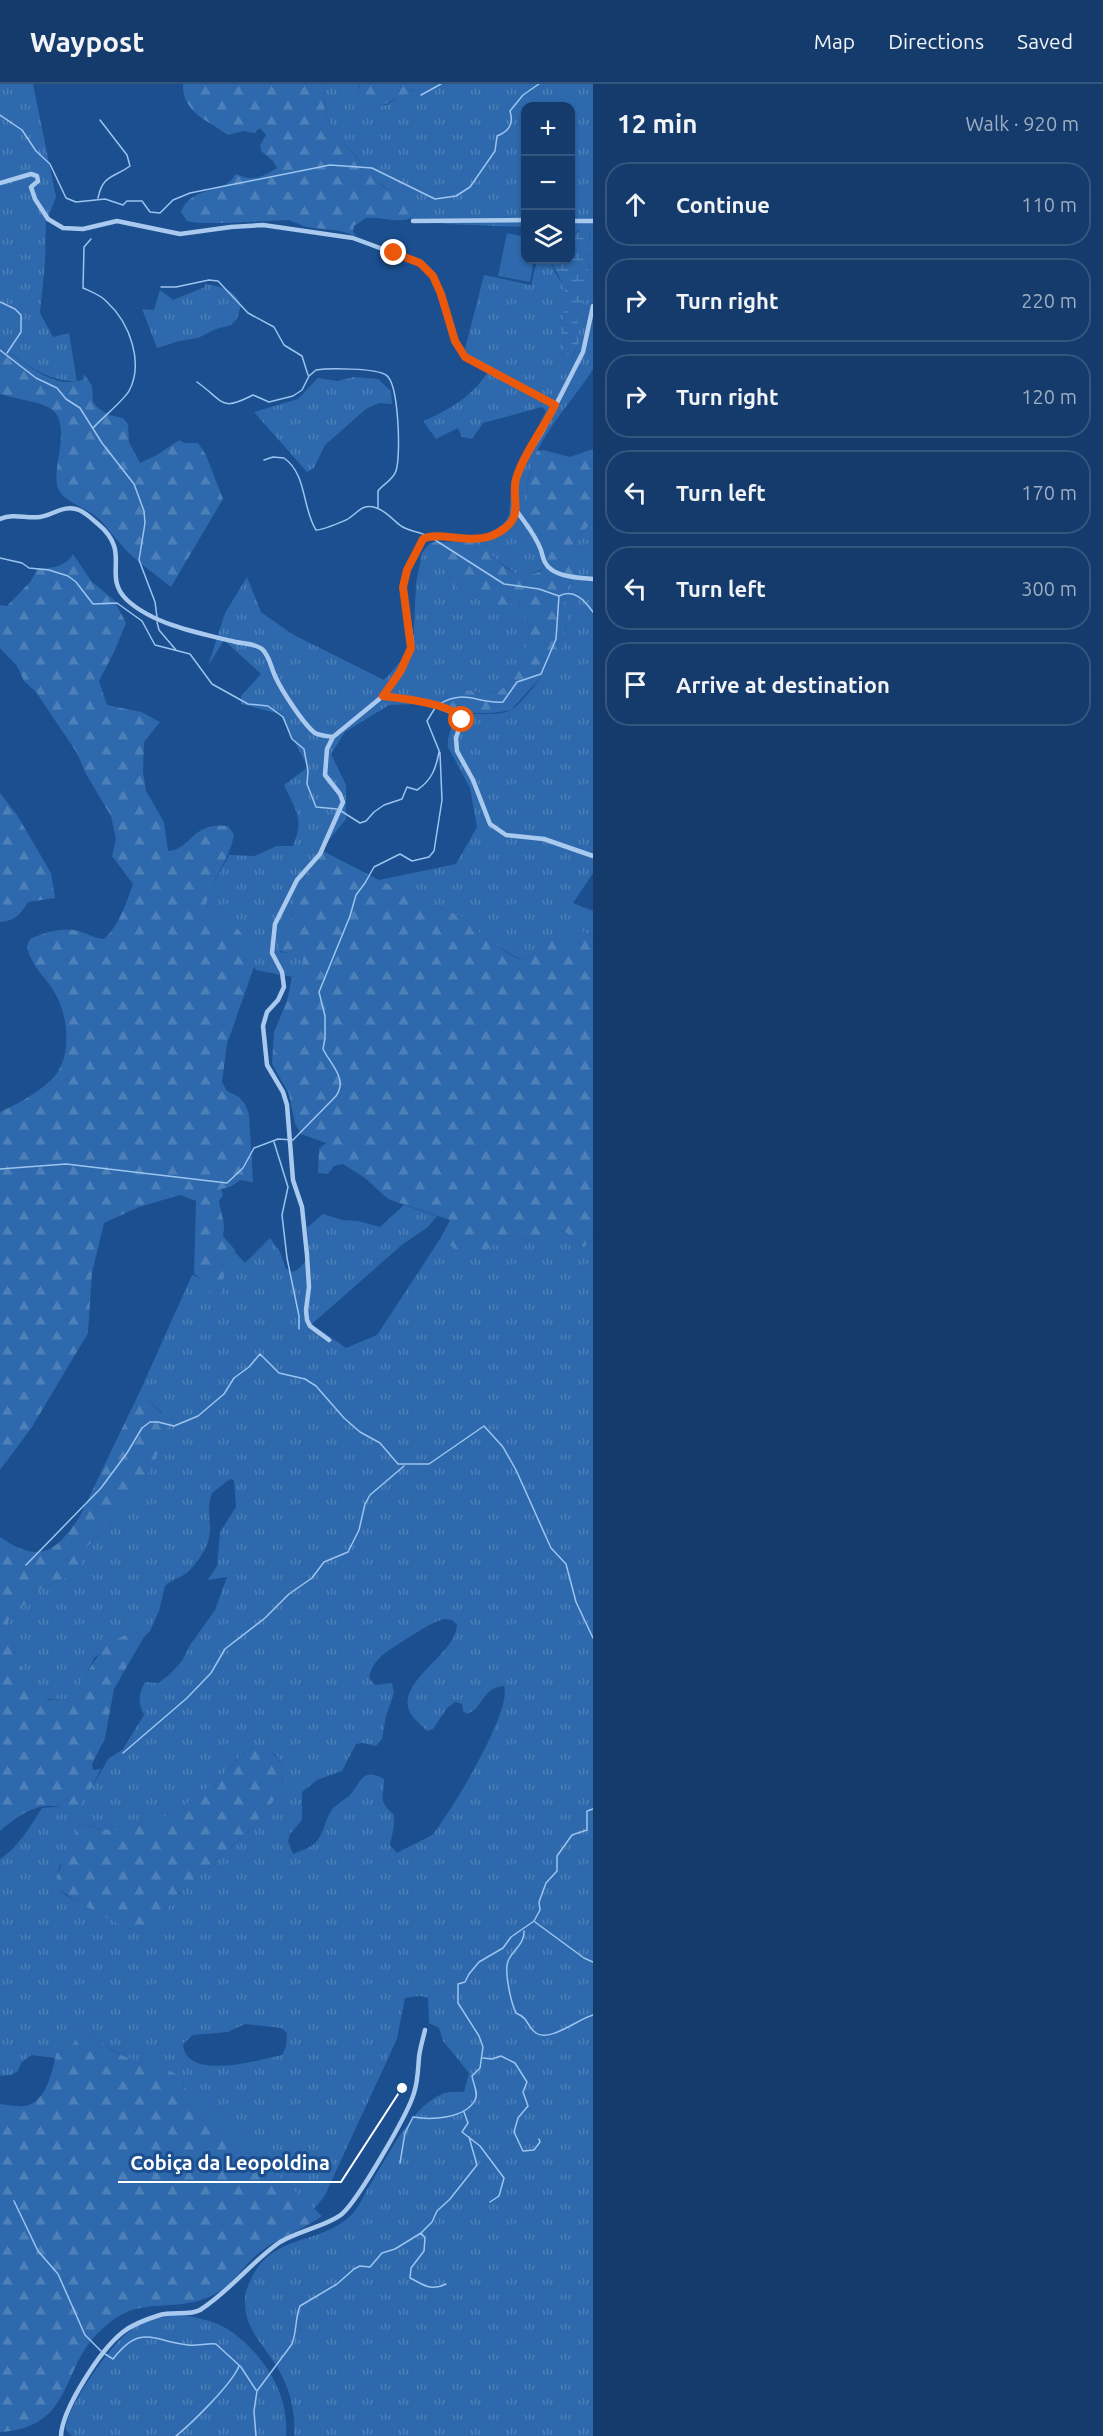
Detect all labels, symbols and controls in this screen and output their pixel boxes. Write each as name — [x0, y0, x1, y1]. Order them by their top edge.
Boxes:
text: Waypost — [30, 26, 144, 57]
text: Map — [814, 29, 855, 53]
text: Directions — [888, 29, 984, 53]
text: Saved — [1017, 29, 1073, 53]
map controls — [521, 102, 575, 264]
button: + — [521, 102, 575, 156]
text: 12 min — [617, 109, 697, 138]
text: Walk · 920 m — [966, 112, 1079, 135]
button: − — [521, 156, 575, 210]
icon: ahead — [619, 188, 652, 221]
text: Continue — [676, 192, 770, 217]
text: 110 m — [1021, 193, 1077, 216]
button: layers — [521, 210, 575, 264]
route end — [380, 239, 406, 265]
icon: right — [619, 284, 652, 317]
text: Turn right — [676, 288, 778, 313]
text: 220 m — [1021, 289, 1077, 312]
icon: right — [619, 380, 652, 413]
text: Turn right — [676, 384, 778, 409]
text: 120 m — [1021, 385, 1077, 408]
icon: left — [619, 476, 652, 509]
text: Turn left — [676, 480, 766, 505]
text: 170 m — [1021, 481, 1077, 504]
icon: left — [619, 572, 652, 605]
text: Turn left — [676, 576, 766, 601]
text: 300 m — [1021, 577, 1077, 600]
icon: arrive — [619, 668, 652, 701]
text: Arrive at destination — [676, 672, 890, 697]
route start — [448, 706, 474, 732]
callout: Cobiça da Leopoldina — [118, 2144, 341, 2182]
text: Cobiça da Leopoldina — [130, 2151, 330, 2174]

